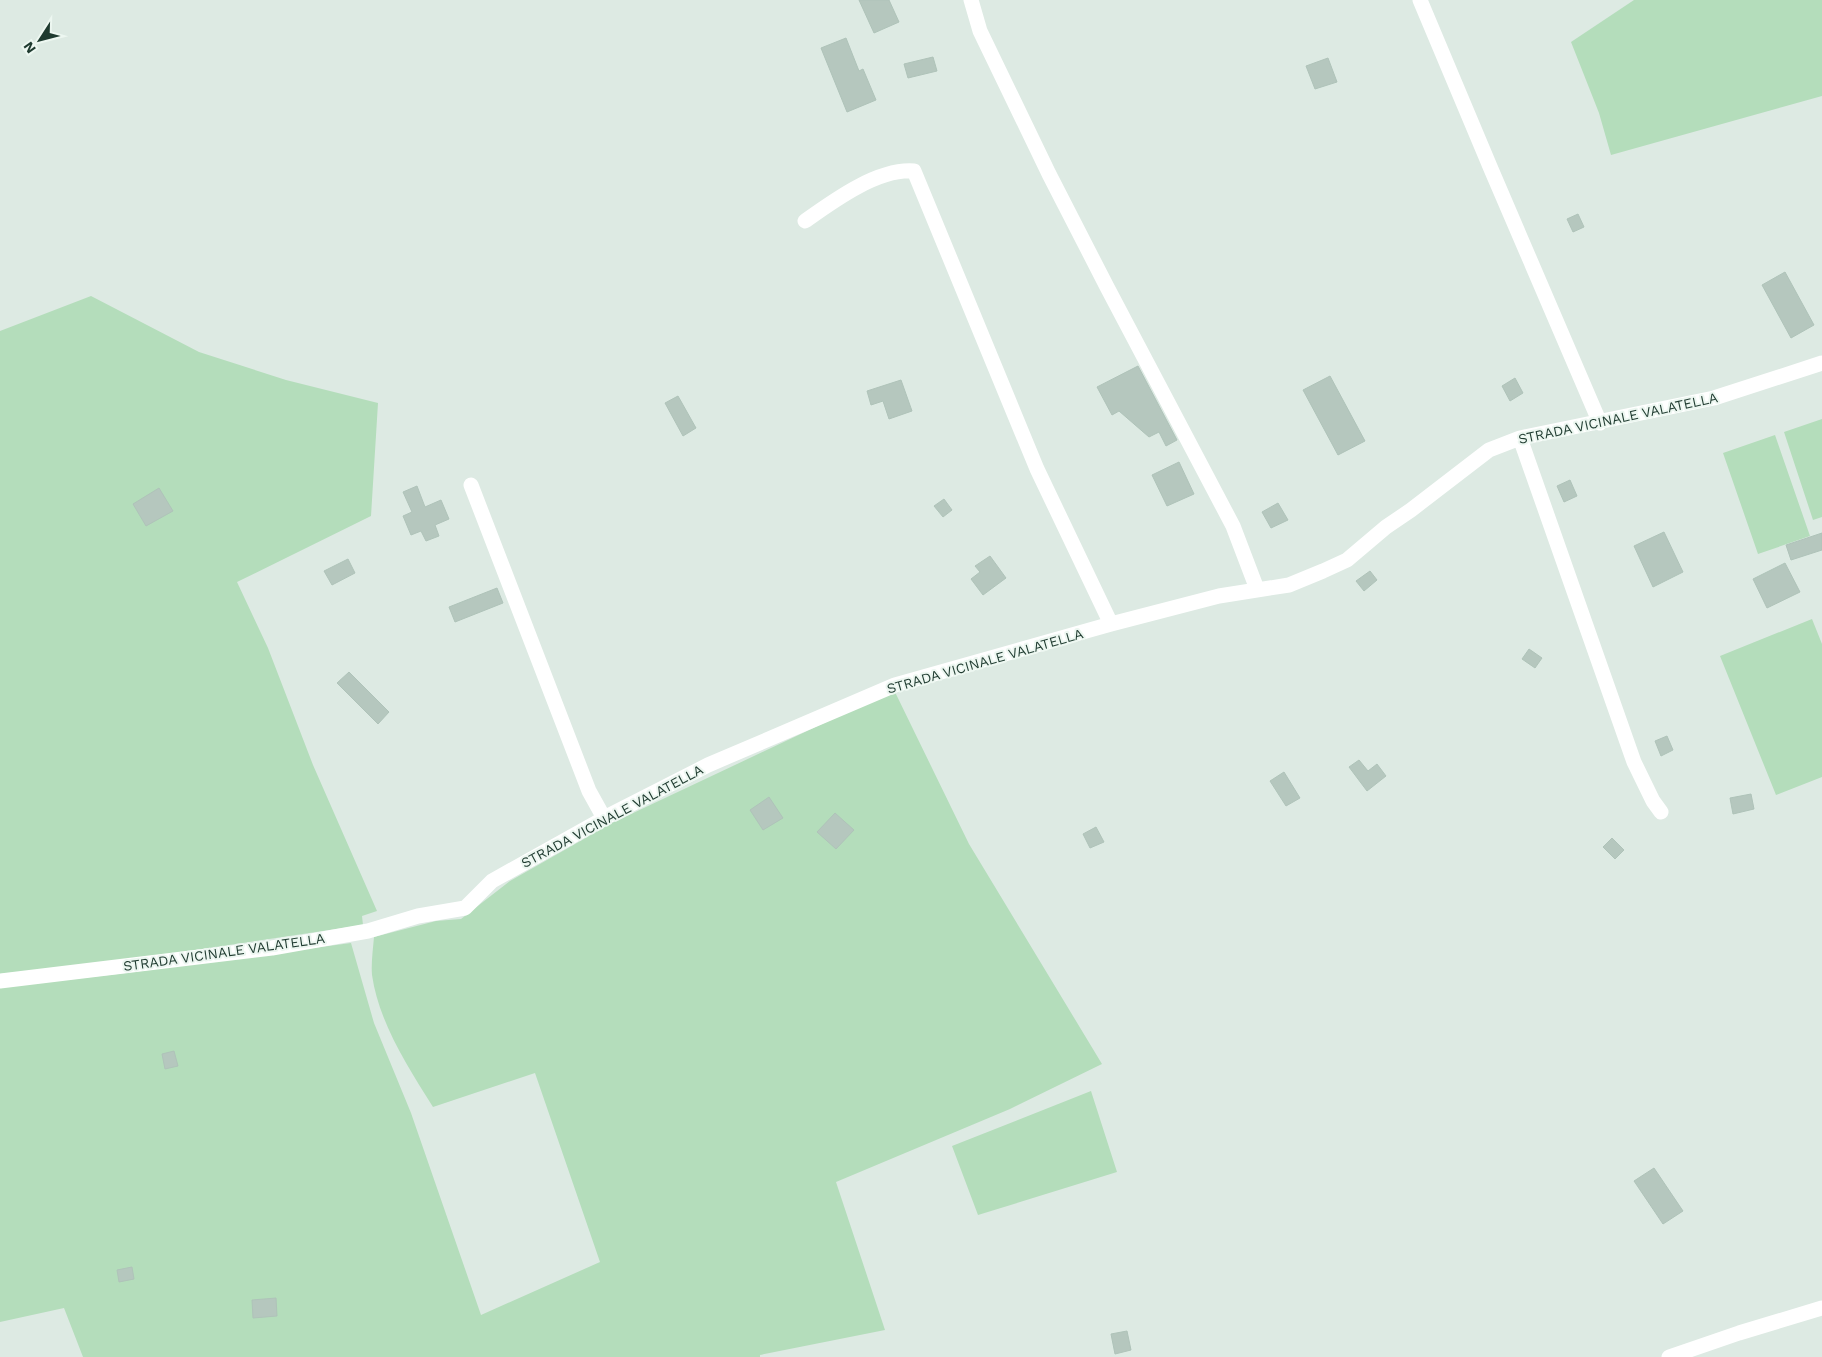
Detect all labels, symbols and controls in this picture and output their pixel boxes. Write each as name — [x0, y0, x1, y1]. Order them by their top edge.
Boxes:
north arrow — [15, 15, 65, 65]
text: N — [20, 39, 39, 57]
street label: STRADA VICINALE VALATELLA — [1517, 389, 1719, 447]
street label: STRADA VICINALE VALATELLA — [885, 625, 1085, 697]
street label: STRADA VICINALE VALATELLA — [518, 761, 706, 871]
street label: STRADA VICINALE VALATELLA — [122, 930, 326, 974]

